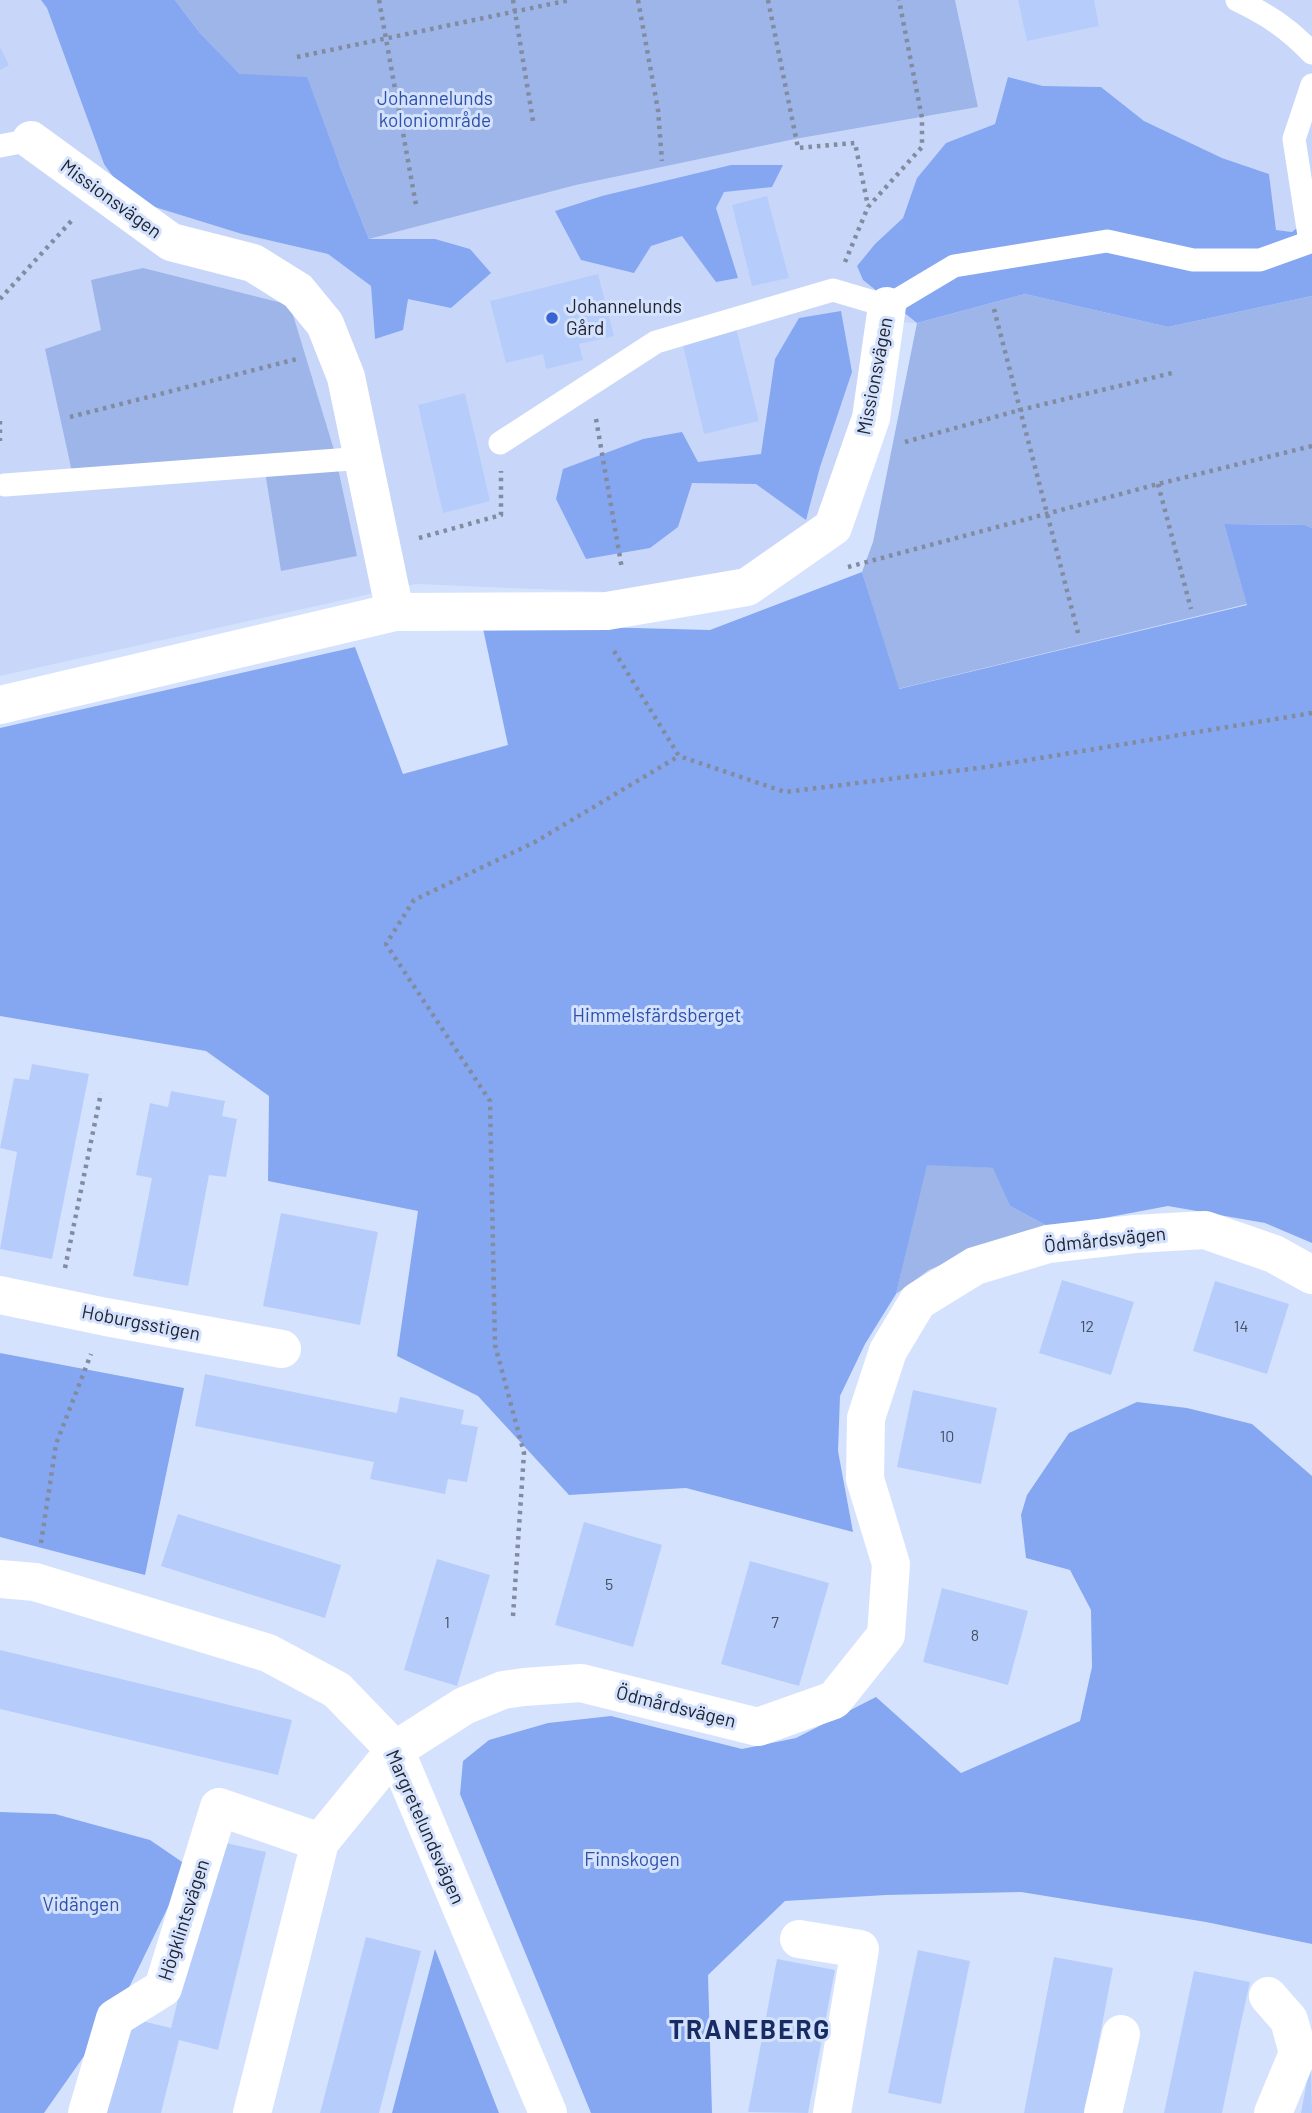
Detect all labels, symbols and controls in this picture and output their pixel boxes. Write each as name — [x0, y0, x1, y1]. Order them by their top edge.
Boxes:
park label: Johannelunds koloniområde — [377, 88, 493, 132]
street label: Missionsvägen — [56, 155, 166, 243]
place label: Johannelunds Gård — [566, 296, 682, 340]
marker: Johannelunds Gård — [544, 310, 560, 326]
street label: Missionsvägen — [852, 315, 898, 437]
park label: Himmelsfärdsberget — [573, 1005, 741, 1027]
street label: Ödmårdsvägen — [1043, 1222, 1167, 1258]
street label: Hoburgsstigen — [80, 1300, 202, 1346]
house number: 12 — [1080, 1317, 1094, 1337]
house number: 14 — [1234, 1317, 1248, 1337]
house number: 10 — [940, 1427, 954, 1447]
house number: 5 — [605, 1575, 613, 1595]
house number: 1 — [444, 1613, 450, 1633]
house number: 7 — [771, 1613, 779, 1633]
house number: 8 — [971, 1626, 979, 1646]
street label: Ödmårdsvägen — [614, 1681, 738, 1733]
street label: Margretelundsvägen — [381, 1746, 469, 1908]
park label: Finnskogen — [584, 1849, 680, 1871]
street label: Högklintsvägen — [154, 1856, 214, 1984]
park label: Vidängen — [43, 1894, 119, 1916]
district label: TRANEBERG — [670, 2014, 830, 2046]

